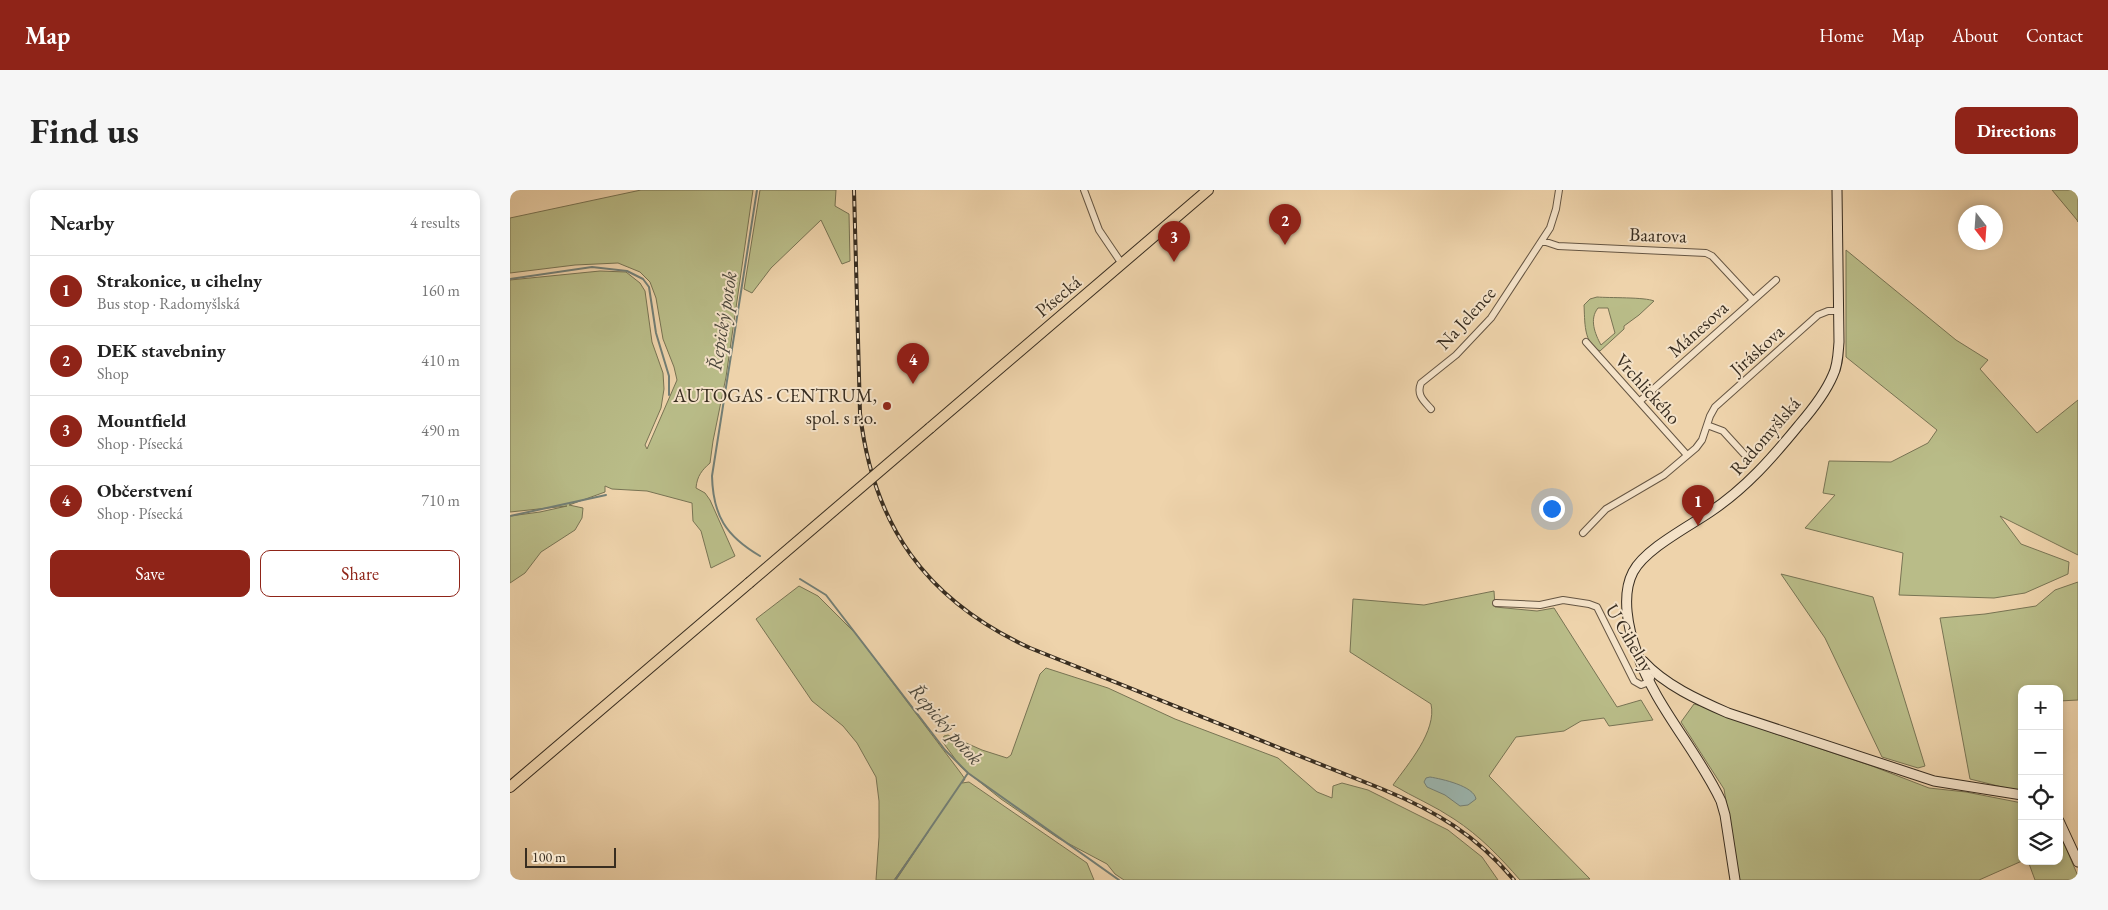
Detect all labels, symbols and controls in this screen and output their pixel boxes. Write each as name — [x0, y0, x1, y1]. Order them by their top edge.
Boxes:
text: Map — [25, 20, 70, 51]
text: Home — [1819, 24, 1864, 47]
text: Map — [1892, 24, 1924, 47]
text: About — [1952, 24, 1998, 47]
text: Contact — [2026, 24, 2083, 47]
button: Directions — [1955, 107, 2078, 154]
text: Find us — [30, 108, 139, 153]
pin: 2 — [1269, 204, 1301, 245]
north arrow — [1958, 205, 2003, 250]
text: Nearby — [50, 209, 114, 236]
text: 4 results — [410, 212, 460, 233]
pin: 3 — [1158, 221, 1190, 262]
street label: Baarova — [1629, 222, 1688, 249]
text: Strakonice, u cihelny — [97, 268, 262, 293]
water label: Řepický potok — [701, 269, 743, 373]
street label: Písecká — [1030, 269, 1087, 323]
text: 1 — [62, 280, 70, 301]
text: 160 m — [421, 280, 460, 301]
street label: Na Jelence — [1431, 281, 1501, 355]
text: Bus stop · Radomyšlská — [97, 293, 240, 314]
street label: Mánesova — [1663, 295, 1734, 363]
street label: Jiráskova — [1723, 319, 1790, 382]
text: DEK stavebniny — [97, 338, 226, 363]
pin: 4 — [897, 343, 929, 384]
street label: Vrchlického — [1609, 348, 1687, 430]
text: 2 — [62, 350, 70, 371]
text: 410 m — [421, 350, 460, 371]
text: Shop — [97, 363, 129, 384]
place label: AUTOGAS - CENTRUM, spol. s r.o. — [672, 383, 877, 430]
street label: Radomyšlská — [1724, 391, 1806, 480]
marker: AUTOGAS - CENTRUM, spol. s r.o. — [881, 400, 893, 412]
text: Mountfield — [97, 408, 186, 433]
text: 3 — [62, 420, 70, 441]
text: 490 m — [421, 420, 460, 441]
text: Shop · Písecká — [97, 433, 183, 454]
text: Občerstvení — [97, 478, 192, 503]
pin: 1 — [1682, 485, 1714, 526]
text: 4 — [62, 490, 70, 511]
text: 710 m — [421, 490, 460, 511]
your location — [1539, 496, 1565, 522]
text: Shop · Písecká — [97, 503, 183, 524]
button: Save — [50, 550, 250, 597]
button: Share — [260, 550, 460, 597]
street label: U Cihelny — [1600, 599, 1660, 677]
water label: Řepický potok — [903, 678, 989, 770]
map controls — [2018, 685, 2063, 865]
button: + — [2018, 685, 2063, 730]
button: − — [2018, 730, 2063, 775]
button: locate — [2018, 775, 2063, 820]
button: layers — [2018, 820, 2063, 865]
scale bar — [525, 845, 616, 868]
text: 100 m — [532, 848, 566, 866]

